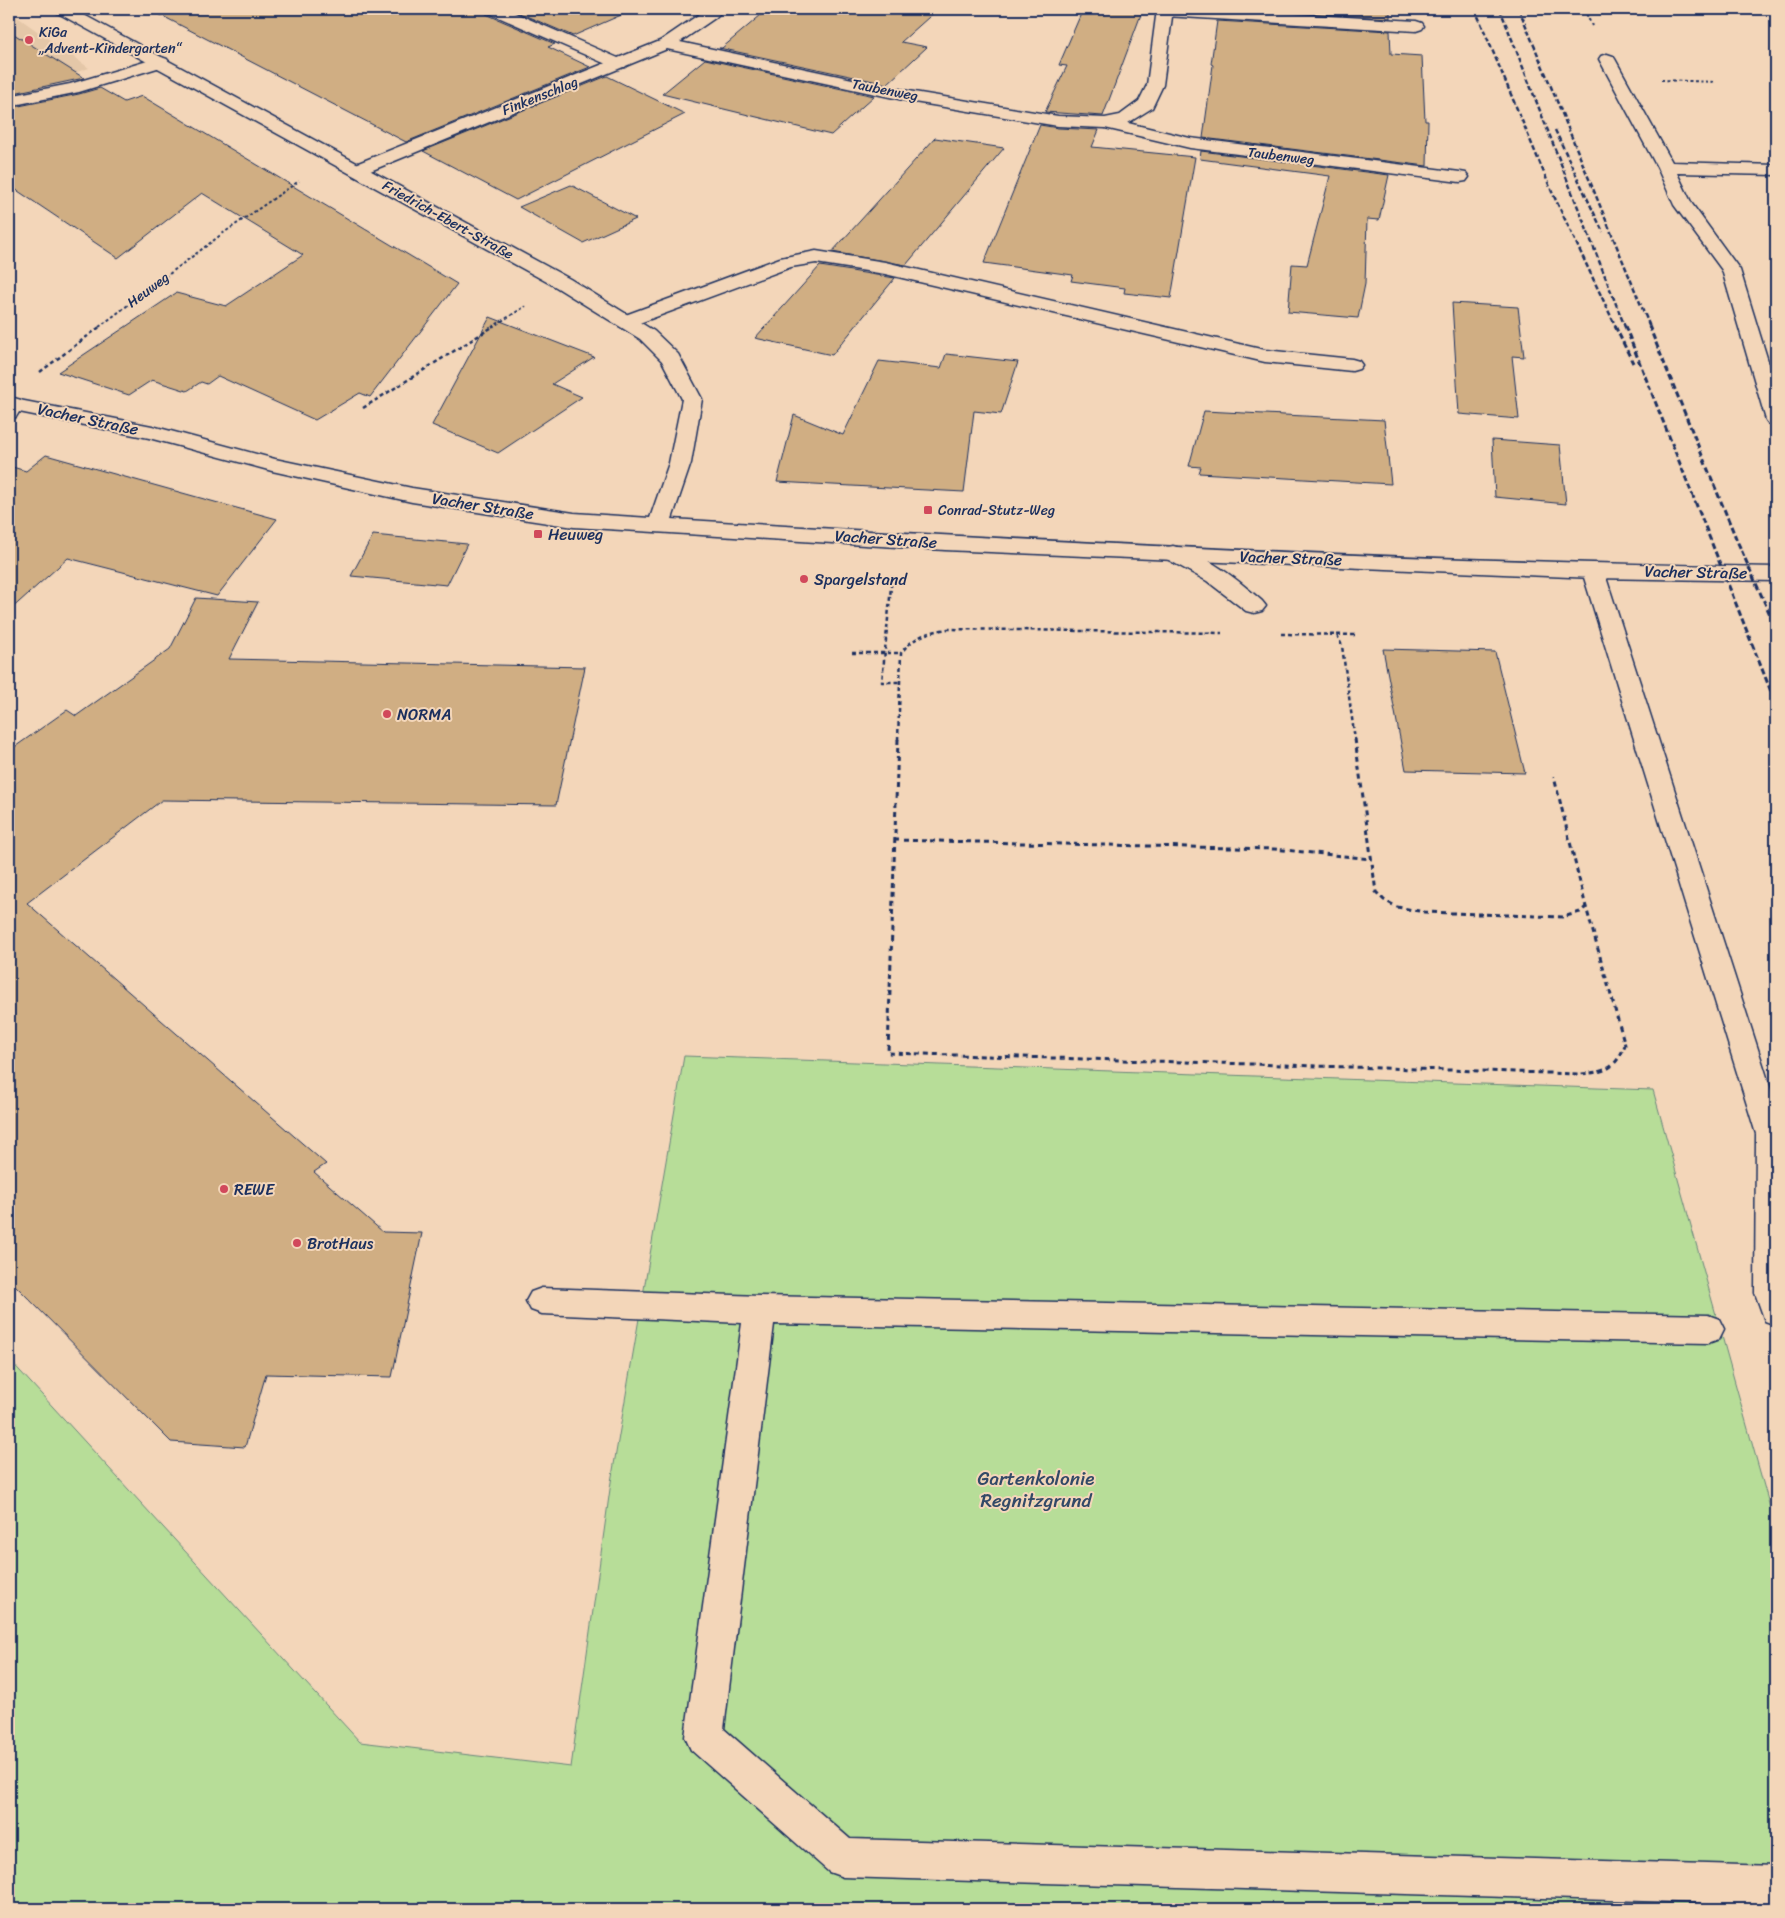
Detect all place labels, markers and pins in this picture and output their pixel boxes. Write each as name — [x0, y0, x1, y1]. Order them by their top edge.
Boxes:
place label: KiGa „Advent-Kindergarten“ — [38, 20, 183, 61]
marker: KiGa „Advent-Kindergarten“ — [23, 34, 35, 46]
place label: Conrad-Stutz-Weg — [938, 498, 1055, 523]
marker: Conrad-Stutz-Weg — [922, 504, 934, 516]
place label: Heuweg — [548, 520, 603, 549]
marker: Heuweg — [532, 528, 544, 540]
place label: Spargelstand — [814, 565, 908, 594]
marker: Spargelstand — [798, 573, 810, 585]
place label: NORMA — [397, 700, 452, 729]
marker: NORMA — [381, 708, 393, 720]
place label: REWE — [234, 1175, 275, 1204]
marker: REWE — [218, 1183, 230, 1195]
place label: BrotHaus — [307, 1229, 374, 1258]
marker: BrotHaus — [291, 1237, 303, 1249]

